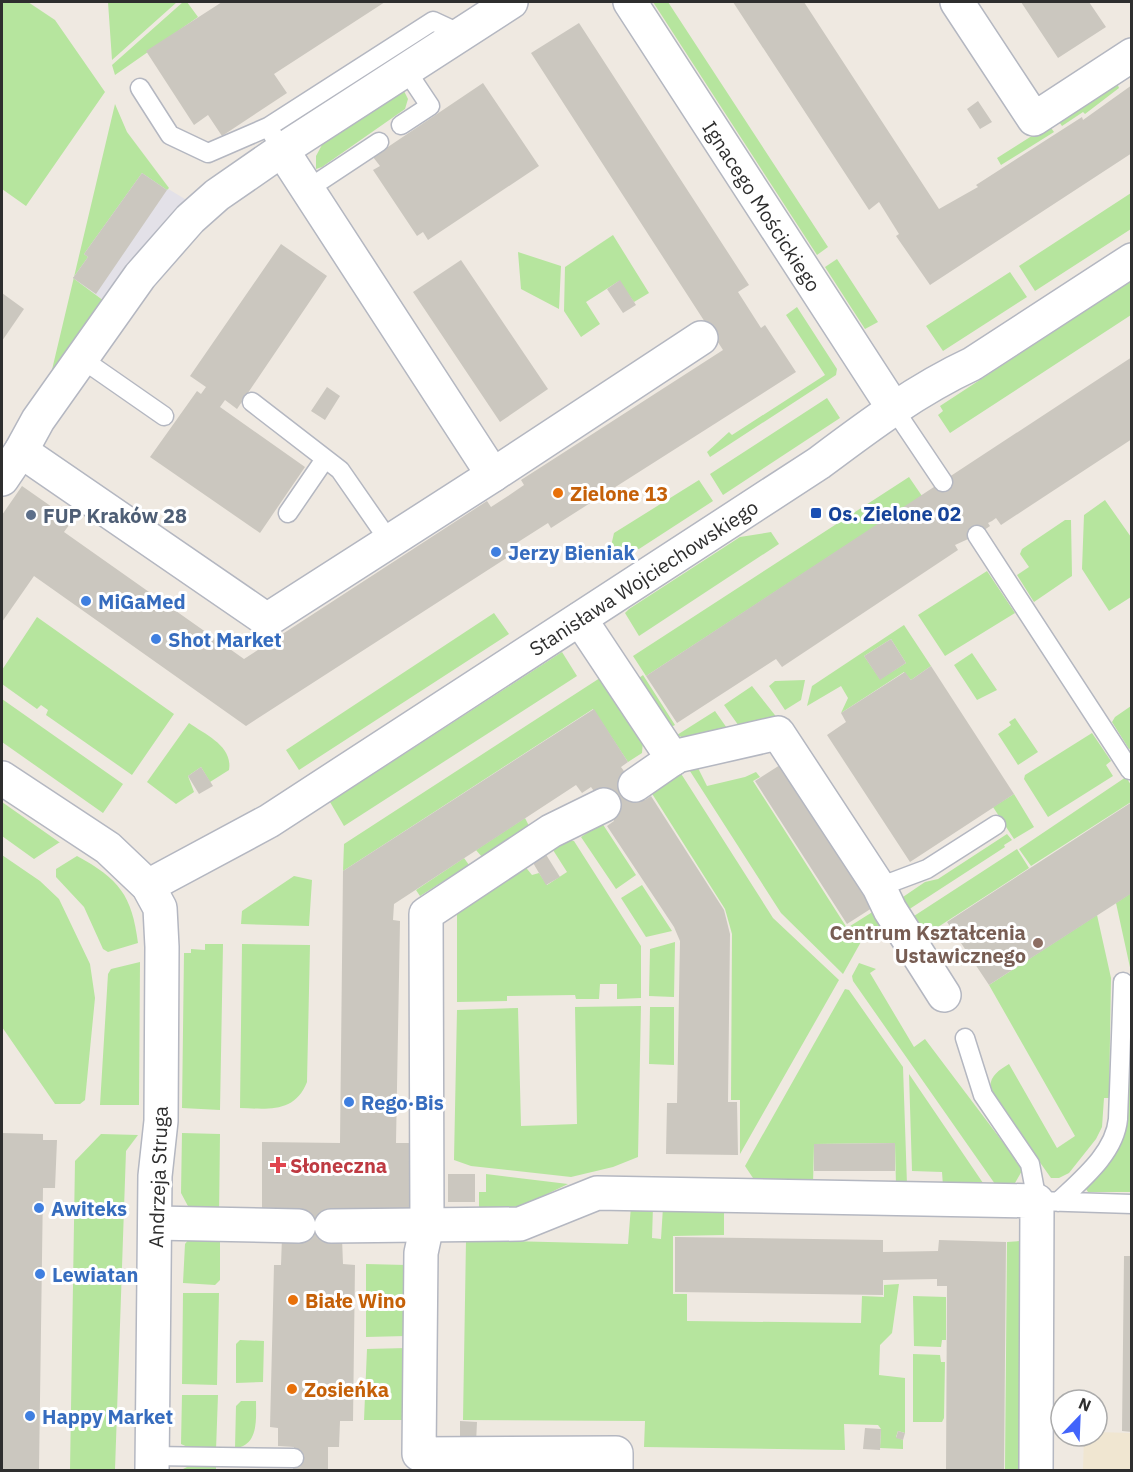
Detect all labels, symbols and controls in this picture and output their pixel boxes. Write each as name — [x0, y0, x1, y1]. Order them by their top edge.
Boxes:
street label: Ignacego Mościckiego — [697, 115, 828, 296]
place label: Zielone 13 — [570, 480, 668, 507]
marker: Zielone 13 — [551, 486, 565, 500]
street label: Stanisława Wojciechowskiego — [524, 493, 763, 662]
place label: Os. Zielone 02 — [828, 500, 961, 527]
place label: FUP Kraków 28 — [43, 502, 187, 529]
marker: Os. Zielone 02 — [809, 506, 823, 520]
marker: FUP Kraków 28 — [24, 508, 38, 522]
place label: Jerzy Bieniak — [508, 539, 636, 566]
marker: Jerzy Bieniak — [489, 545, 503, 559]
place label: MiGaMed — [98, 588, 186, 615]
marker: MiGaMed — [79, 594, 93, 608]
place label: Shot Market — [168, 626, 282, 653]
marker: Shot Market — [149, 632, 163, 646]
place label: Centrum Kształcenia Ustawicznego — [830, 919, 1026, 969]
marker: Centrum Kształcenia Ustawicznego — [1031, 936, 1045, 950]
place label: Rego·Bis — [361, 1089, 444, 1116]
marker: Rego·Bis — [342, 1095, 356, 1109]
street label: Andrzeja Struga — [142, 1105, 174, 1248]
place label: Słoneczna — [290, 1152, 387, 1179]
marker: Słoneczna — [271, 1158, 285, 1172]
place label: Awiteks — [51, 1195, 127, 1222]
marker: Awiteks — [32, 1201, 46, 1215]
place label: Lewiatan — [52, 1261, 138, 1288]
marker: Lewiatan — [33, 1267, 47, 1281]
place label: Białe Wino — [305, 1287, 406, 1314]
marker: Białe Wino — [286, 1293, 300, 1307]
place label: Zosieńka — [304, 1376, 389, 1403]
marker: Zosieńka — [285, 1382, 299, 1396]
north arrow — [1049, 1388, 1109, 1448]
text: N — [1076, 1393, 1094, 1416]
place label: Happy Market — [42, 1403, 173, 1430]
marker: Happy Market — [23, 1409, 37, 1423]

